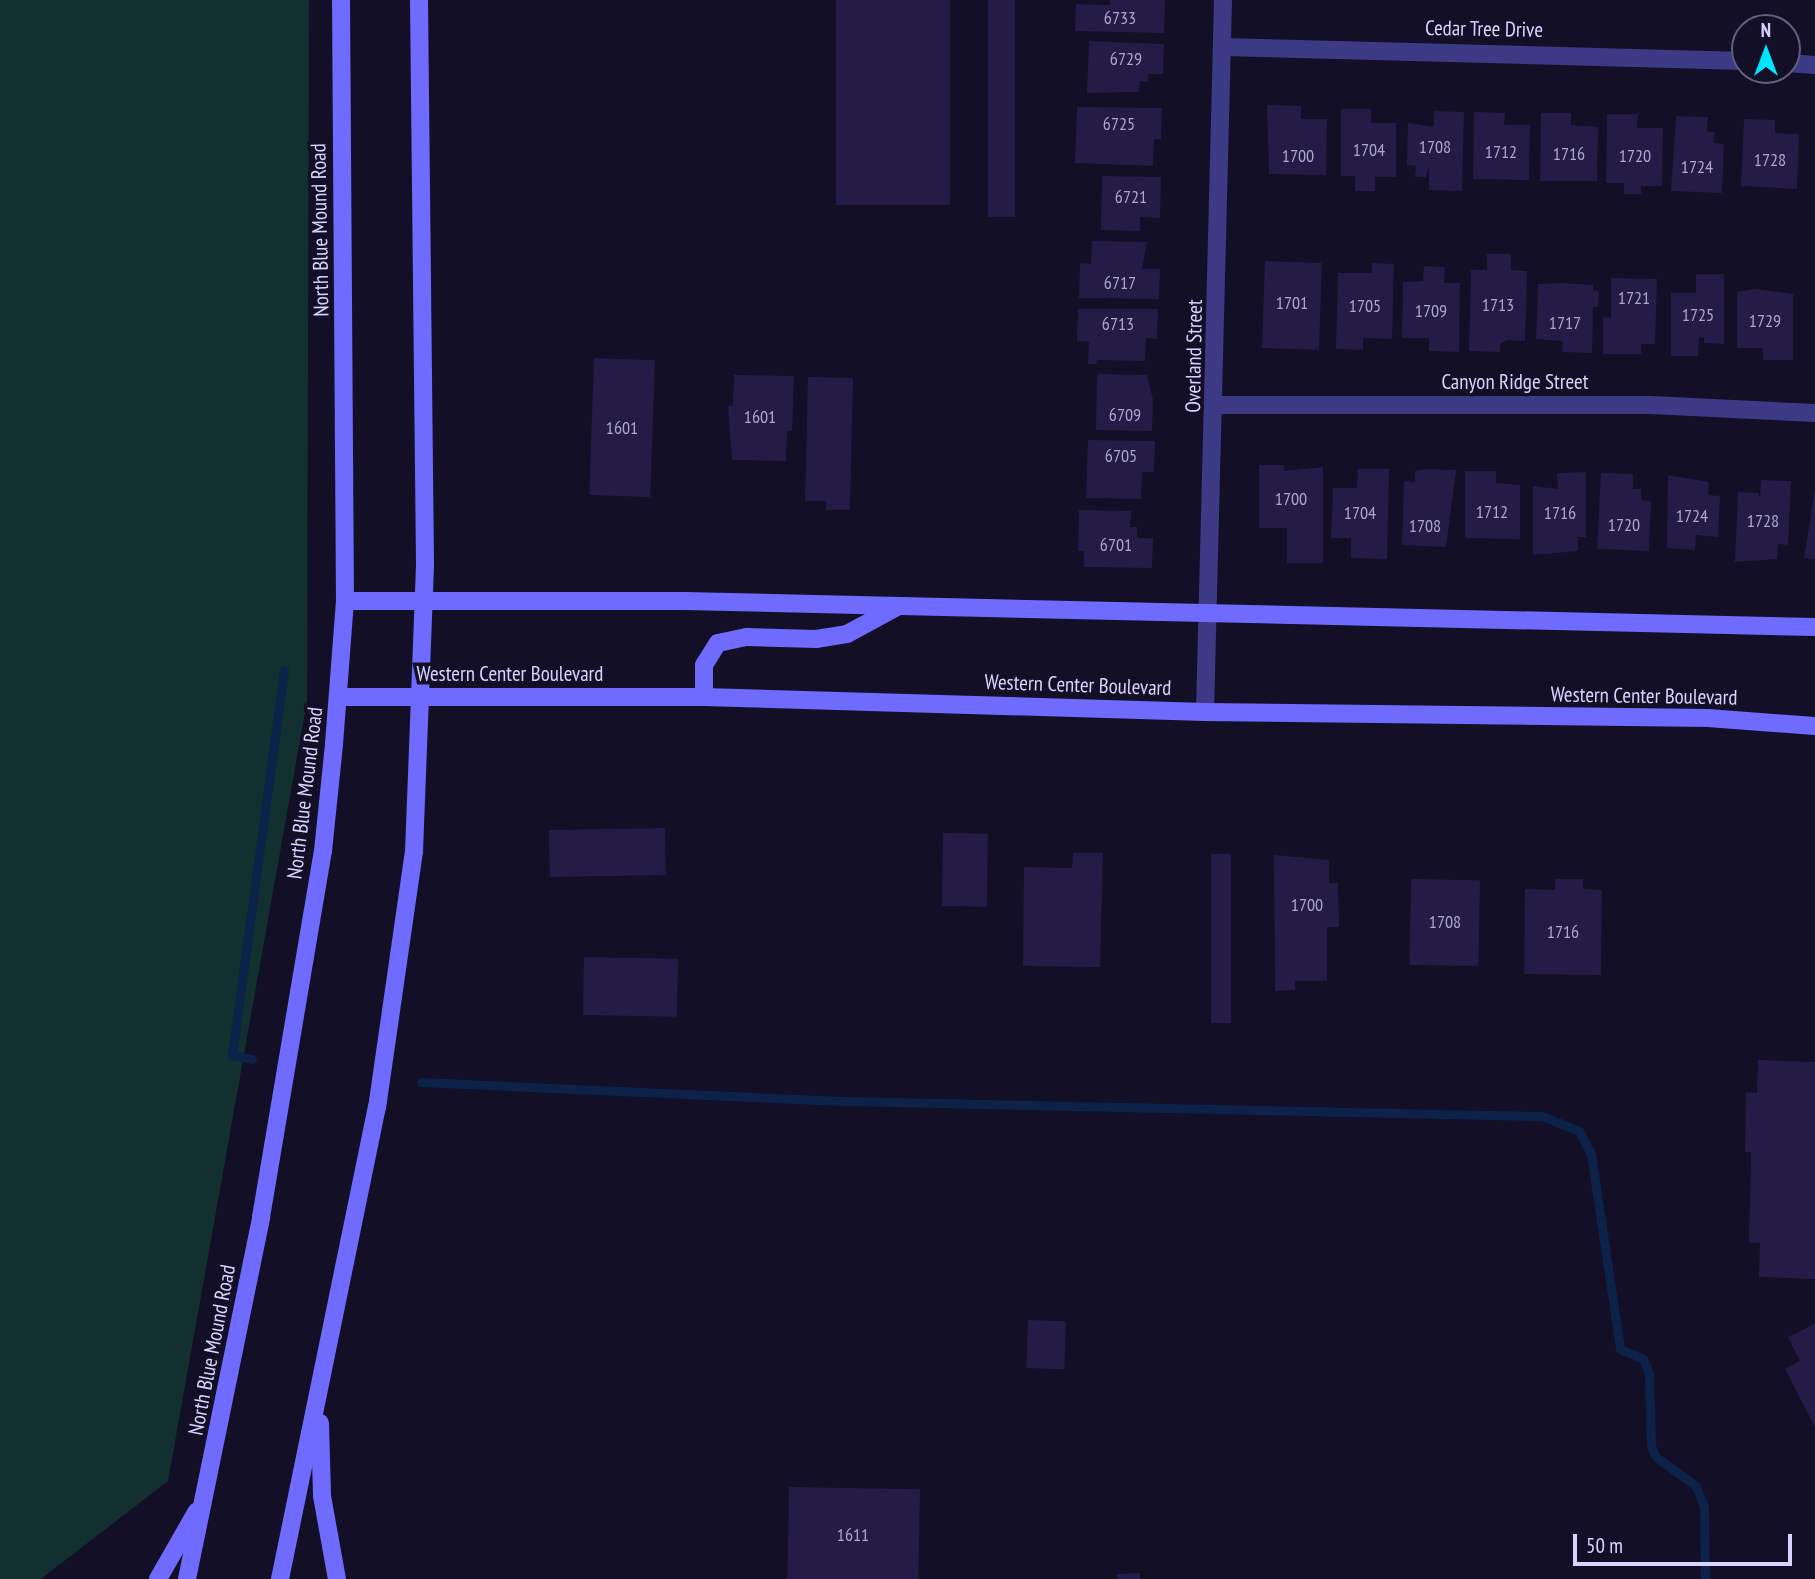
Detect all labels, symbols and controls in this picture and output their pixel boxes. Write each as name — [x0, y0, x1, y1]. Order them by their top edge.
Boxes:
house number: 6733 — [1104, 7, 1136, 29]
north arrow — [1731, 14, 1801, 84]
street label: Cedar Tree Drive — [1425, 15, 1543, 43]
text: N — [1761, 18, 1771, 42]
house number: 6729 — [1110, 48, 1142, 70]
house number: 6725 — [1103, 113, 1135, 135]
house number: 1708 — [1419, 136, 1451, 158]
house number: 1704 — [1353, 139, 1385, 161]
house number: 1712 — [1485, 141, 1517, 163]
street label: North Blue Mound Road — [306, 143, 334, 317]
house number: 1716 — [1553, 143, 1585, 165]
house number: 1700 — [1282, 145, 1314, 167]
house number: 1720 — [1619, 145, 1651, 167]
house number: 1728 — [1754, 149, 1786, 171]
house number: 1724 — [1681, 156, 1713, 178]
house number: 6721 — [1115, 186, 1147, 208]
house number: 6717 — [1104, 272, 1136, 294]
house number: 1721 — [1618, 287, 1650, 309]
house number: 1701 — [1276, 292, 1308, 314]
house number: 1713 — [1482, 294, 1514, 316]
house number: 1705 — [1349, 295, 1381, 317]
street label: Overland Street — [1180, 299, 1208, 413]
house number: 1709 — [1415, 300, 1447, 322]
house number: 1725 — [1682, 304, 1714, 326]
house number: 1729 — [1749, 310, 1781, 332]
house number: 1717 — [1549, 312, 1581, 334]
house number: 6713 — [1102, 313, 1134, 335]
street label: Canyon Ridge Street — [1442, 369, 1588, 395]
house number: 6709 — [1109, 404, 1141, 426]
house number: 1601 — [744, 406, 776, 428]
house number: 1601 — [606, 417, 638, 439]
house number: 6705 — [1105, 445, 1137, 467]
house number: 1700 — [1275, 488, 1307, 510]
house number: 1712 — [1476, 501, 1508, 523]
house number: 1704 — [1344, 502, 1376, 524]
house number: 1716 — [1544, 502, 1576, 524]
house number: 1724 — [1676, 505, 1708, 527]
house number: 1728 — [1747, 510, 1779, 532]
house number: 1720 — [1608, 514, 1640, 536]
house number: 1708 — [1409, 515, 1441, 537]
house number: 6701 — [1100, 534, 1132, 556]
street label: Western Center Boulevard — [417, 661, 603, 687]
street label: Western Center Boulevard — [984, 669, 1172, 701]
street label: Western Center Boulevard — [1550, 682, 1738, 710]
street label: North Blue Mound Road — [282, 705, 328, 881]
house number: 1700 — [1291, 894, 1323, 916]
house number: 1708 — [1429, 911, 1461, 933]
house number: 1716 — [1547, 921, 1579, 943]
street label: North Blue Mound Road — [183, 1263, 241, 1437]
scale bar — [1577, 1520, 1796, 1564]
house number: 1611 — [837, 1524, 869, 1546]
text: 50 m — [1586, 1532, 1623, 1559]

